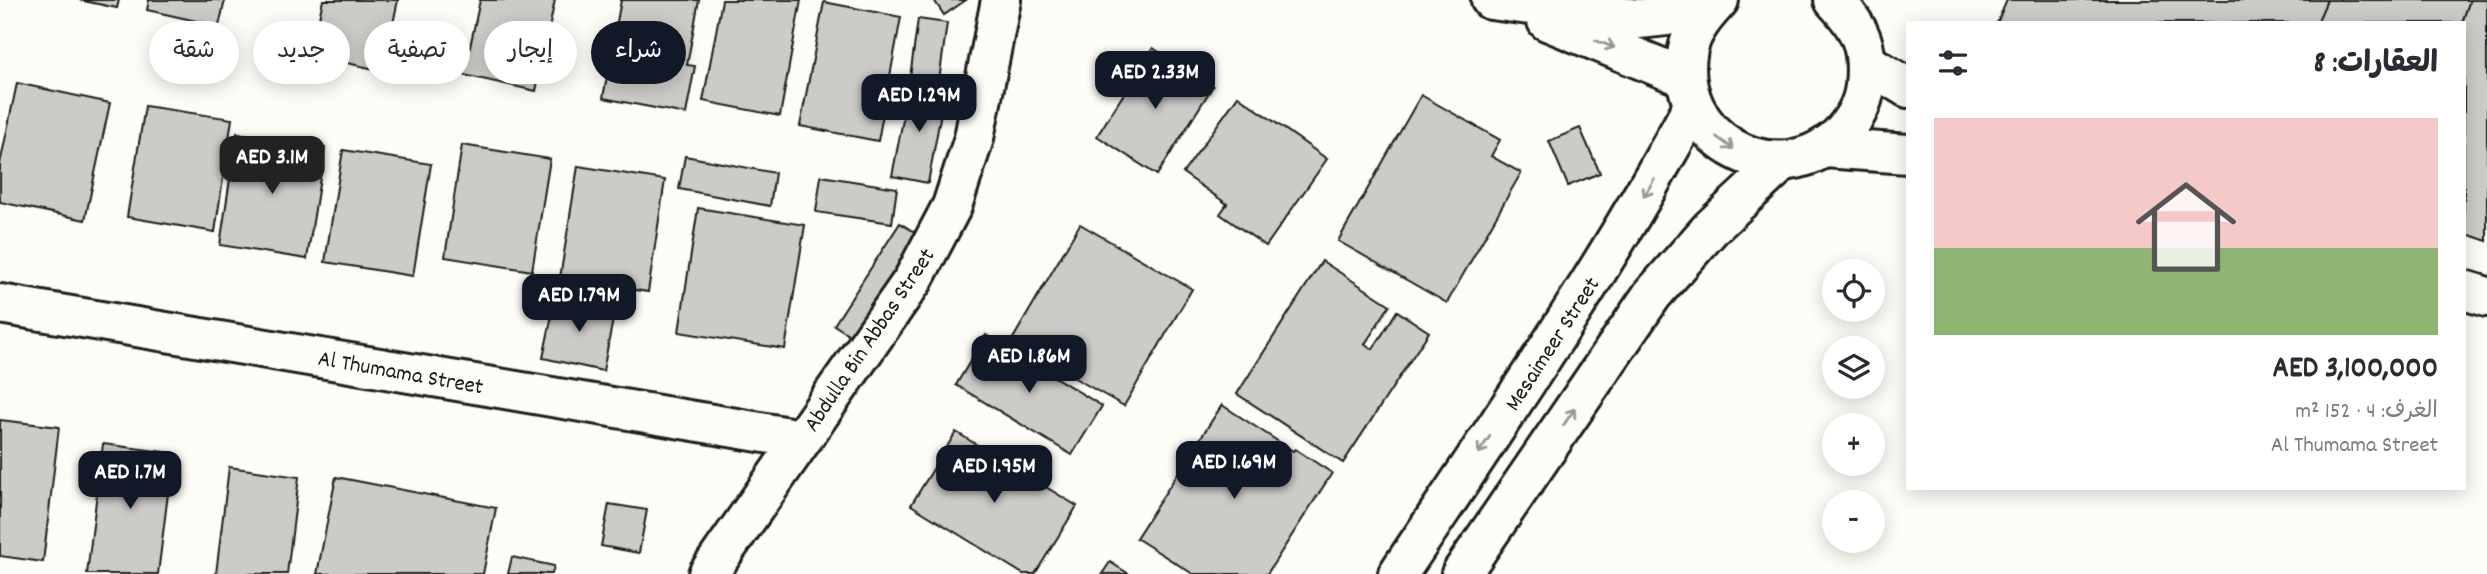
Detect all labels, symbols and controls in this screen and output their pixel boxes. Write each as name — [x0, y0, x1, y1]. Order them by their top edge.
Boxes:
chip: شقة — [149, 21, 239, 84]
chip: جديد — [253, 21, 350, 84]
chip: تصفية — [364, 21, 470, 84]
chip: إيجار — [484, 21, 577, 84]
chip: شراء — [591, 21, 686, 84]
one-way arrow — [1594, 39, 1616, 52]
icon: filters — [1934, 44, 1972, 82]
text: العقارات: 8 — [2314, 44, 2438, 87]
pin: AED 2.33M — [1075, 52, 1235, 111]
text: AED 2.33M — [1111, 57, 1199, 90]
pin: AED 1.29M — [839, 74, 999, 134]
text: AED 1.29M — [877, 80, 961, 113]
pin: AED 3.1M — [200, 136, 344, 196]
one-way arrow — [1715, 136, 1734, 150]
text: AED 3.1M — [236, 142, 308, 175]
icon: home — [2123, 164, 2249, 290]
one-way arrow — [1642, 177, 1656, 197]
street label: Abdulla Bin Abbas Street — [797, 242, 945, 439]
map controls — [1822, 259, 1885, 553]
button: locate — [1822, 259, 1885, 322]
street label: Mesaimeer Street — [1498, 271, 1610, 418]
pin: AED 1.79M — [499, 274, 659, 334]
text: AED 1.79M — [538, 280, 620, 313]
pin: AED 1.86M — [949, 336, 1109, 395]
button: layers — [1822, 336, 1885, 399]
text: AED 1.86M — [988, 341, 1070, 374]
street label: Al Thumama Street — [315, 344, 486, 405]
text: AED 3,100,000 — [2273, 349, 2438, 392]
text: الغرف: 4 · 152 m² — [2295, 396, 2438, 429]
one-way arrow — [1562, 408, 1576, 427]
button: + — [1822, 413, 1885, 476]
text: Al Thumama Street — [2271, 430, 2438, 463]
one-way arrow — [1477, 435, 1491, 454]
pin: AED 1.69M — [1154, 442, 1314, 501]
pin: AED 1.95M — [914, 446, 1074, 505]
text: AED 1.69M — [1192, 447, 1276, 480]
text: AED 1.95M — [952, 451, 1036, 484]
pin: AED 1.7M — [58, 452, 202, 511]
text: AED 1.7M — [94, 457, 166, 490]
button: − — [1822, 490, 1885, 553]

